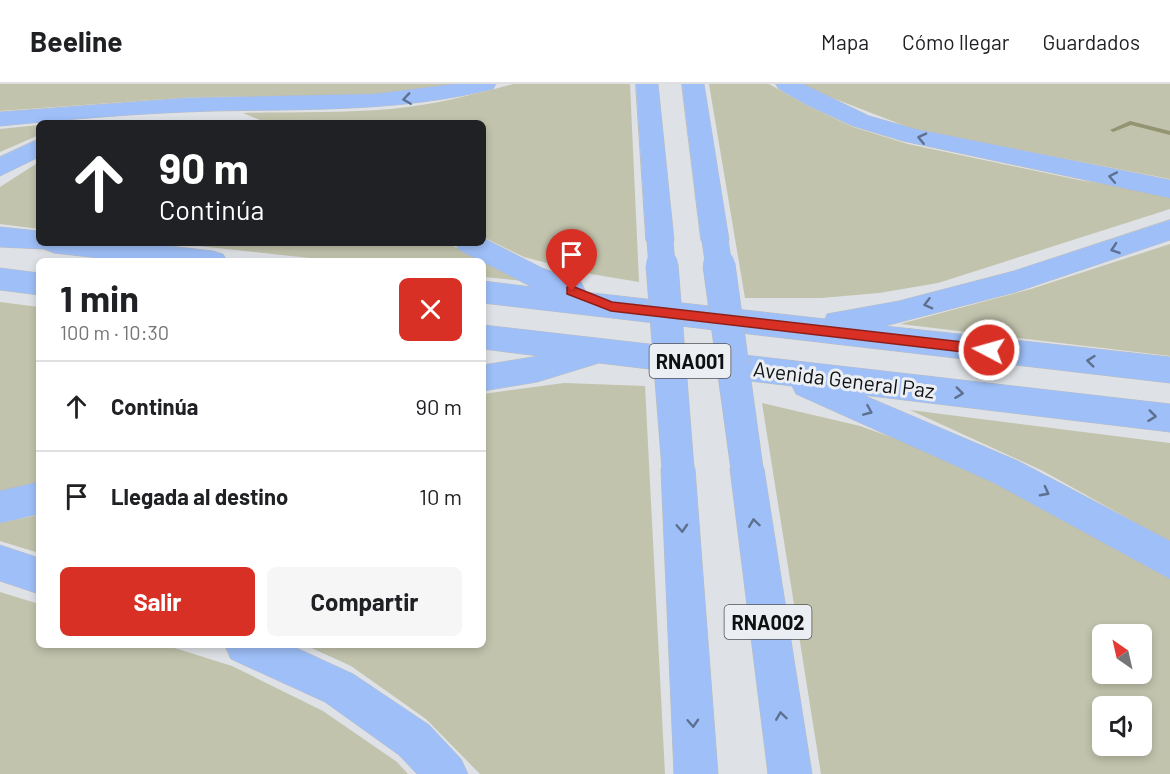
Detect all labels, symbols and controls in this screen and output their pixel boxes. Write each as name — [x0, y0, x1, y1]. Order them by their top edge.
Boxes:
text: Beeline — [30, 24, 122, 58]
text: Mapa — [821, 29, 869, 54]
text: Cómo llegar — [902, 29, 1009, 54]
text: Guardados — [1042, 29, 1140, 54]
one-way arrow — [402, 92, 411, 104]
one-way arrow — [917, 133, 927, 146]
text: 90 m — [159, 142, 249, 192]
icon: ahead — [60, 144, 138, 222]
one-way arrow — [1108, 171, 1118, 184]
text: Continúa — [159, 193, 264, 225]
pin — [546, 229, 597, 291]
icon: arrive — [555, 238, 588, 271]
one-way arrow — [1110, 242, 1121, 255]
text: 1 min — [60, 276, 139, 319]
button: close — [399, 278, 462, 341]
one-way arrow — [923, 297, 933, 309]
position arrow — [957, 318, 1021, 382]
text: 100 m · 10:30 — [60, 320, 169, 344]
road number: RNA001 — [650, 344, 730, 378]
street label: Avenida General Paz — [752, 355, 936, 403]
one-way arrow — [1086, 356, 1096, 368]
one-way arrow — [954, 386, 963, 398]
icon: ahead — [60, 390, 93, 423]
text: Continúa — [111, 393, 198, 419]
text: 90 m — [416, 393, 462, 419]
one-way arrow — [861, 404, 872, 416]
one-way arrow — [1148, 409, 1157, 421]
icon: arrive — [60, 480, 93, 513]
text: Llegada al destino — [111, 483, 288, 509]
text: 10 m — [419, 483, 462, 509]
one-way arrow — [1038, 485, 1049, 496]
one-way arrow — [749, 518, 761, 528]
one-way arrow — [675, 523, 688, 532]
button: Salir — [60, 567, 255, 636]
button: Compartir — [267, 567, 462, 636]
road number: RNA002 — [724, 605, 812, 639]
north arrow — [1092, 624, 1152, 684]
map controls — [1092, 624, 1152, 756]
button: sound — [1092, 696, 1152, 756]
one-way arrow — [776, 711, 788, 721]
one-way arrow — [686, 718, 699, 727]

